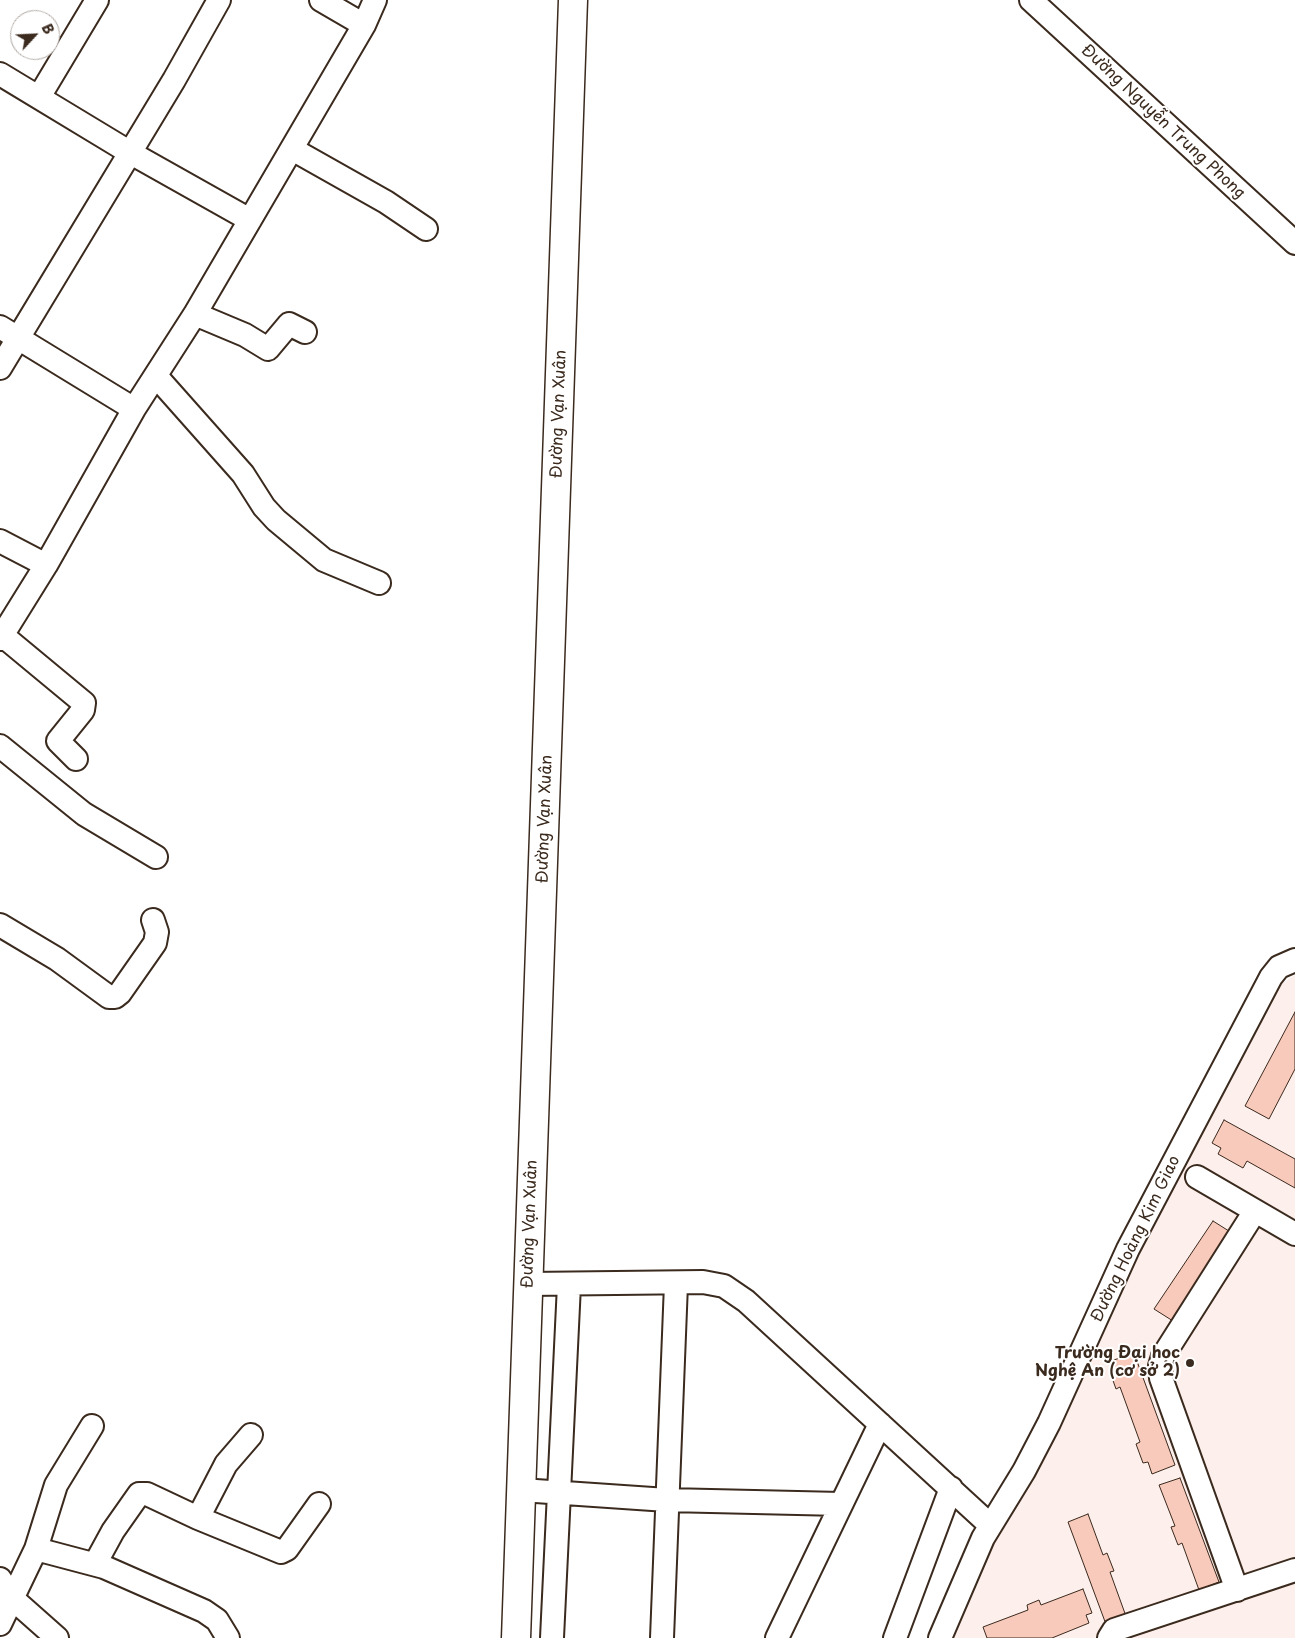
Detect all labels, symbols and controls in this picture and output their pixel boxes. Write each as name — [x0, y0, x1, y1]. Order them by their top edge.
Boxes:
north arrow — [10, 10, 60, 60]
text: B — [37, 20, 60, 38]
street label: Đường Nguyễn Trung Phong — [1077, 41, 1249, 203]
street label: Đường Vạn Xuân — [547, 349, 571, 479]
street label: Đường Vạn Xuân — [533, 754, 557, 884]
street label: Đường Hoàng Kim Giao — [1087, 1153, 1185, 1325]
street label: Đường Vạn Xuân — [518, 1159, 542, 1289]
place label: Trường Đại học Nghệ An (cơ sở 2) — [1035, 1344, 1180, 1382]
marker: Trường Đại học Nghệ An (cơ sở 2) — [1184, 1357, 1196, 1369]

